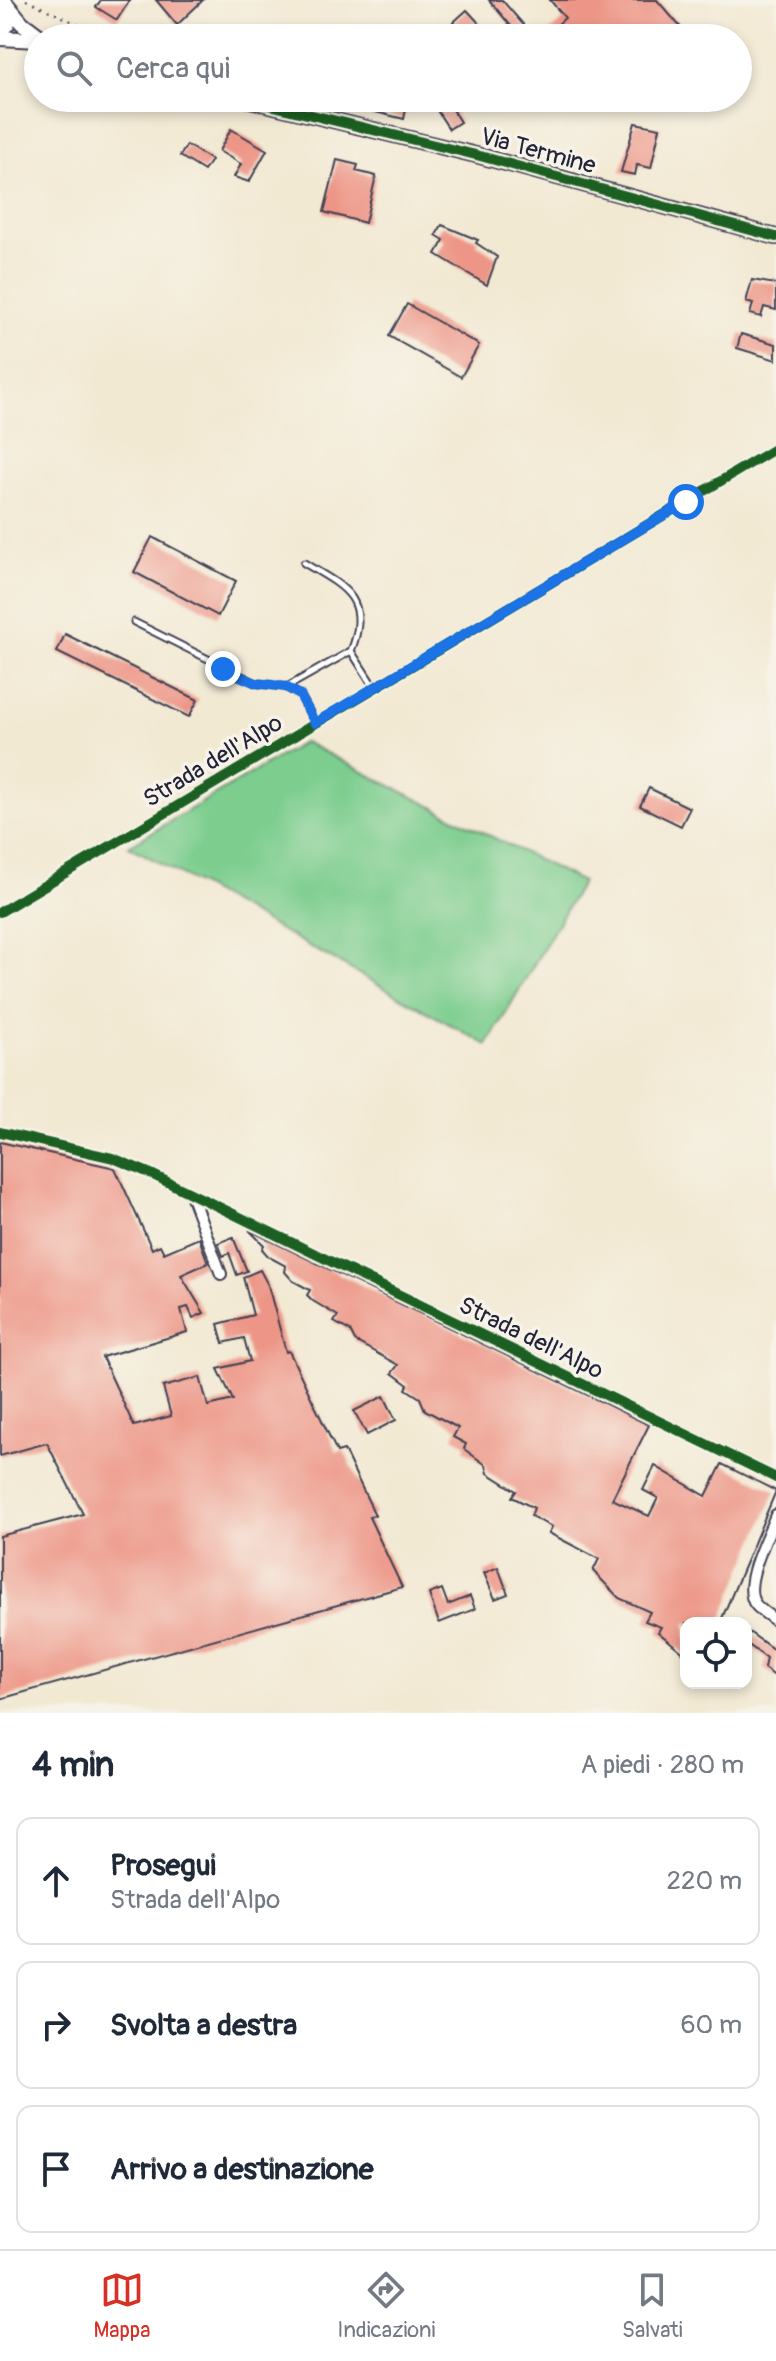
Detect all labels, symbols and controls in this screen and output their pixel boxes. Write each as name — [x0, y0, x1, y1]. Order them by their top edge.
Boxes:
search box — [24, 24, 752, 112]
icon: search — [52, 46, 96, 90]
text: Cerca qui — [116, 50, 230, 87]
street label: Via Termine — [477, 122, 599, 180]
route start — [668, 484, 704, 520]
route end — [205, 651, 241, 687]
street label: Strada dell'Alpo — [138, 708, 288, 814]
street label: Strada dell'Alpo — [454, 1291, 608, 1385]
map controls — [680, 1617, 752, 1689]
button: locate — [680, 1617, 752, 1689]
text: 4 min — [32, 1744, 114, 1787]
text: A piedi · 280 m — [581, 1749, 744, 1781]
text: Prosegui — [110, 1847, 216, 1884]
icon: ahead — [34, 1859, 78, 1903]
text: 220 m — [666, 1865, 742, 1897]
text: Strada dell'Alpo — [110, 1884, 280, 1916]
icon: right — [34, 2003, 78, 2047]
text: Svolta a destra — [110, 2007, 297, 2044]
text: 60 m — [680, 2009, 742, 2041]
icon: arrive — [34, 2147, 78, 2191]
text: Arrivo a destinazione — [110, 2151, 374, 2188]
tab: Mappa — [93, 2268, 150, 2344]
tab: Indicazioni — [337, 2268, 435, 2344]
tab: Salvati — [622, 2268, 683, 2344]

